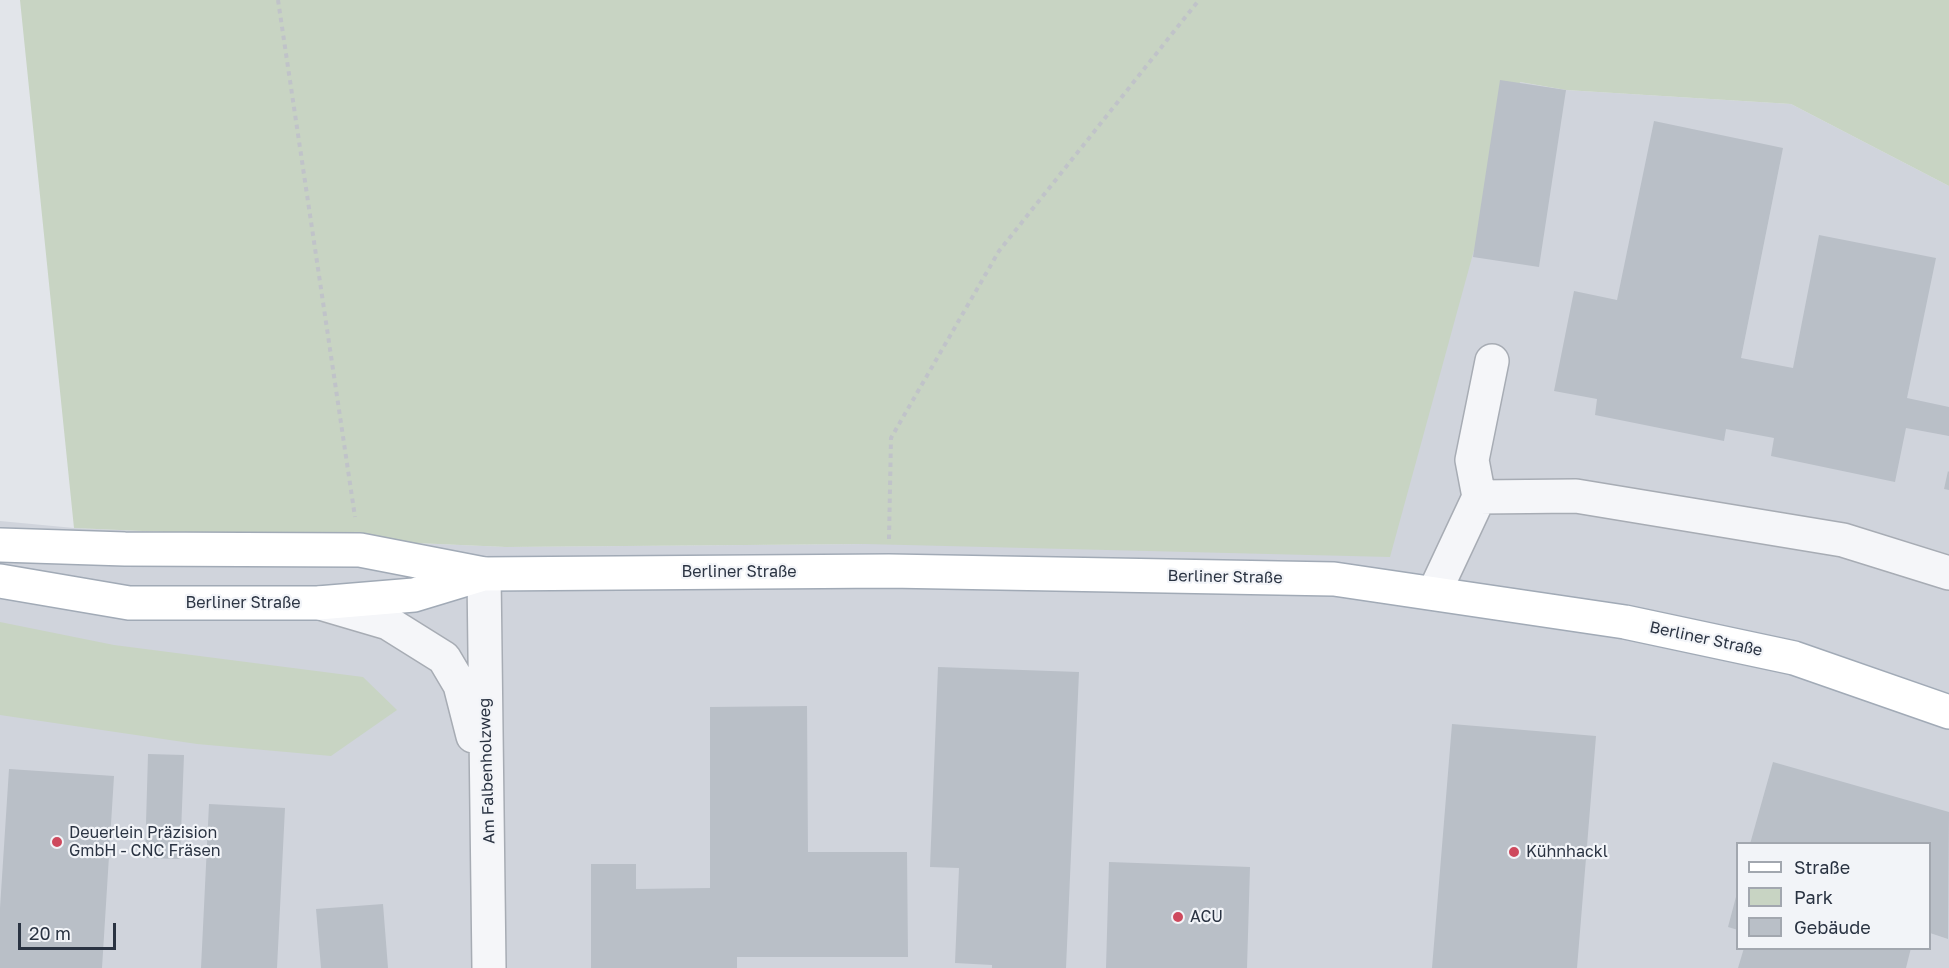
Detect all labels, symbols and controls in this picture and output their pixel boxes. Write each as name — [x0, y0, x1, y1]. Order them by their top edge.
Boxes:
street label: Berliner Straße — [681, 562, 797, 582]
street label: Berliner Straße — [1167, 566, 1283, 588]
street label: Berliner Straße — [185, 593, 301, 613]
street label: Berliner Straße — [1648, 618, 1764, 660]
street label: Am Falbenholzweg — [475, 698, 499, 844]
place label: Deuerlein Präzision GmbH - CNC Fräsen — [69, 823, 221, 861]
marker: Deuerlein Präzision GmbH - CNC Fräsen — [50, 835, 64, 849]
place label: Kühnhackl — [1526, 842, 1608, 862]
legend — [1736, 842, 1931, 950]
marker: Kühnhackl — [1507, 845, 1521, 859]
text: Straße — [1794, 856, 1850, 878]
text: Park — [1794, 886, 1833, 908]
place label: ACU — [1190, 907, 1223, 927]
marker: ACU — [1171, 910, 1185, 924]
scale bar — [21, 911, 118, 949]
text: Gebäude — [1794, 916, 1871, 938]
text: 20 m — [29, 922, 71, 944]

